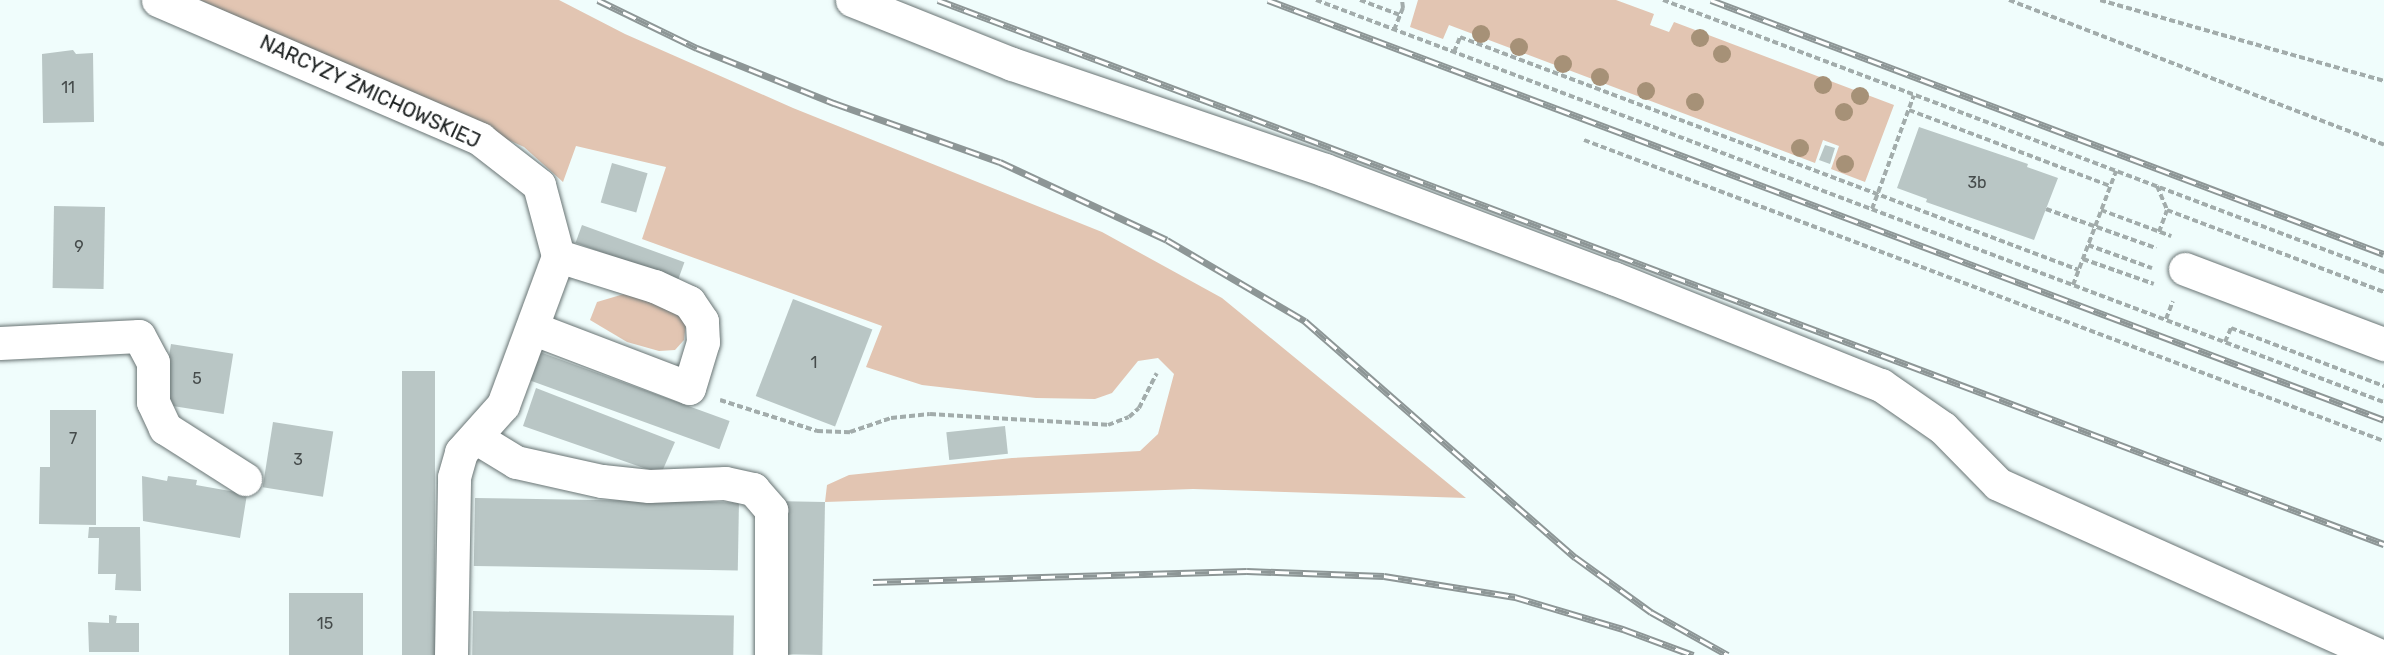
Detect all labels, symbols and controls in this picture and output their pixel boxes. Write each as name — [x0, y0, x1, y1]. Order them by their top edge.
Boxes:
street label: NARCYZY ŻMICHOWSKIEJ — [256, 30, 484, 154]
house number: 11 — [61, 78, 75, 98]
house number: 3b — [1967, 173, 1987, 193]
house number: 9 — [74, 237, 84, 257]
house number: 1 — [811, 353, 817, 373]
house number: 5 — [192, 369, 202, 389]
house number: 7 — [69, 429, 77, 449]
house number: 3 — [293, 450, 303, 470]
house number: 15 — [317, 614, 333, 634]

